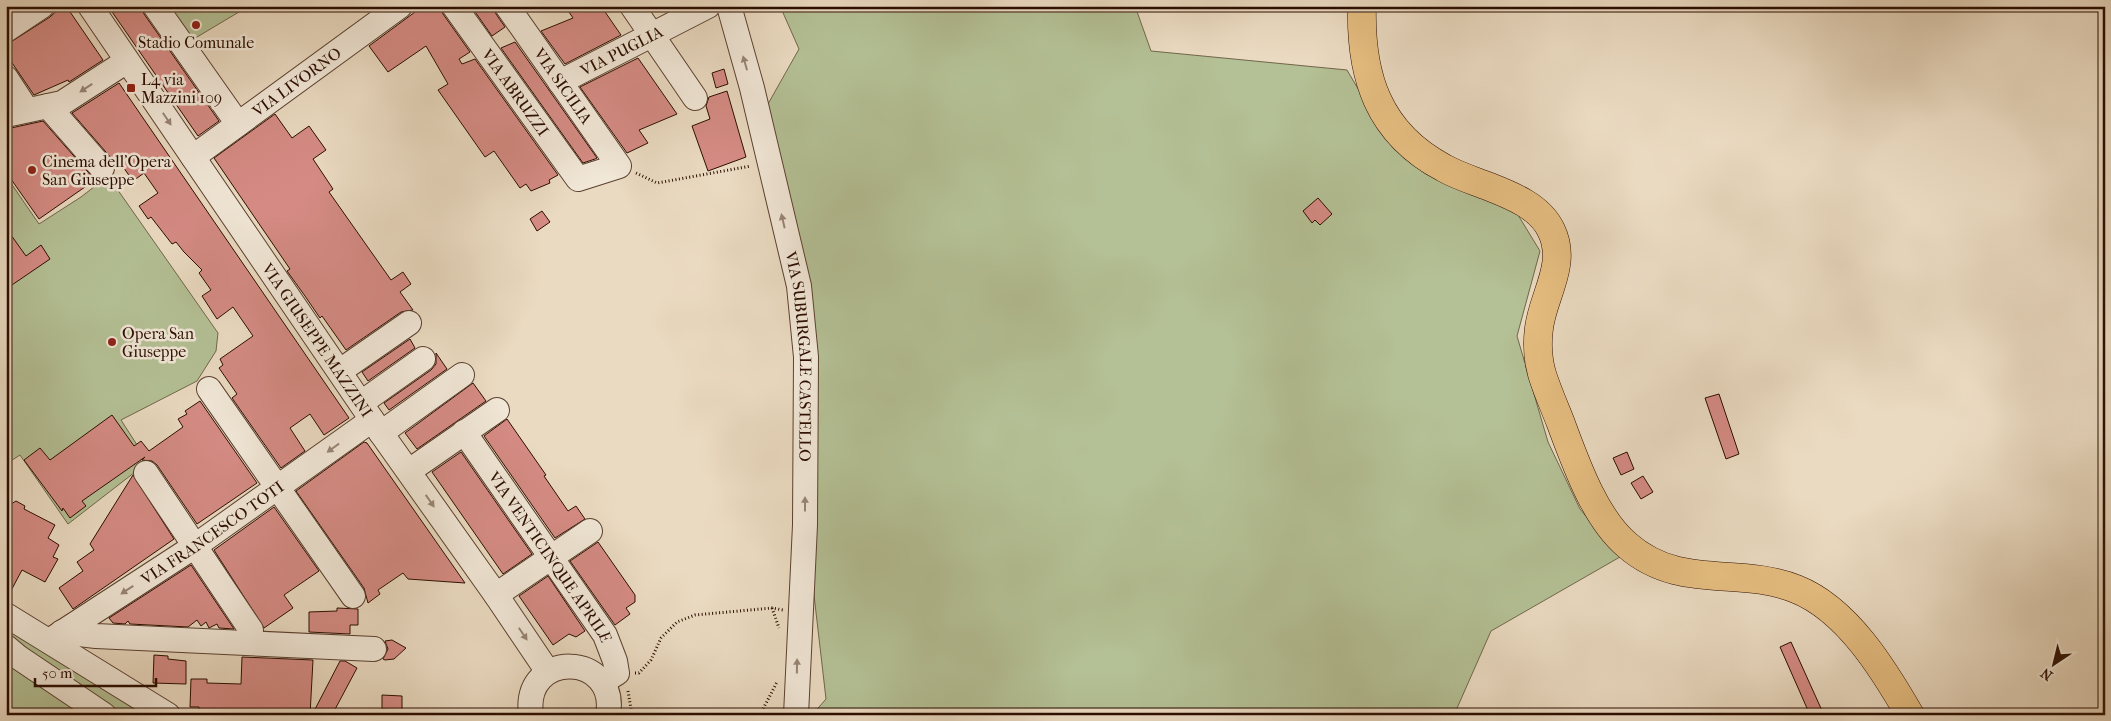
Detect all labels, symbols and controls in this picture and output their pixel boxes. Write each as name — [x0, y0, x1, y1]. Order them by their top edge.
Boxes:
marker: Stadio Comunale — [190, 19, 202, 31]
street label: VIA PUGLIA — [576, 21, 666, 80]
place label: Stadio Comunale — [138, 33, 254, 52]
street label: VIA LIVORNO — [247, 43, 345, 121]
street label: VIA ABRUZZI — [478, 44, 553, 139]
street label: VIA SICILIA — [529, 44, 596, 128]
one-way arrow — [740, 55, 748, 70]
place label: L4 via Mazzini 109 — [141, 70, 222, 107]
marker: L4 via Mazzini 109 — [125, 82, 137, 94]
one-way arrow — [80, 83, 93, 92]
one-way arrow — [162, 112, 171, 126]
place label: Cinema dell'Opera San Giuseppe — [42, 152, 172, 189]
marker: Cinema dell'Opera San Giuseppe — [26, 164, 38, 176]
one-way arrow — [779, 213, 787, 228]
street label: VIA SUBURGALE CASTELLO — [781, 248, 816, 462]
street label: VIA GIUSEPPE MAZZINI — [258, 258, 377, 421]
place label: Opera San Giuseppe — [122, 324, 195, 361]
marker: Opera San Giuseppe — [106, 336, 118, 348]
one-way arrow — [326, 443, 340, 453]
street label: VIA VENTICINQUE APRILE — [484, 467, 616, 645]
street label: VIA FRANCESCO TOTI — [136, 477, 287, 589]
one-way arrow — [425, 494, 435, 508]
one-way arrow — [801, 496, 809, 512]
one-way arrow — [120, 585, 133, 595]
one-way arrow — [518, 628, 528, 641]
north arrow — [2028, 638, 2078, 688]
scale bar — [35, 656, 156, 688]
one-way arrow — [794, 658, 802, 674]
text: 50 m — [42, 664, 73, 682]
text: N — [2037, 664, 2056, 684]

